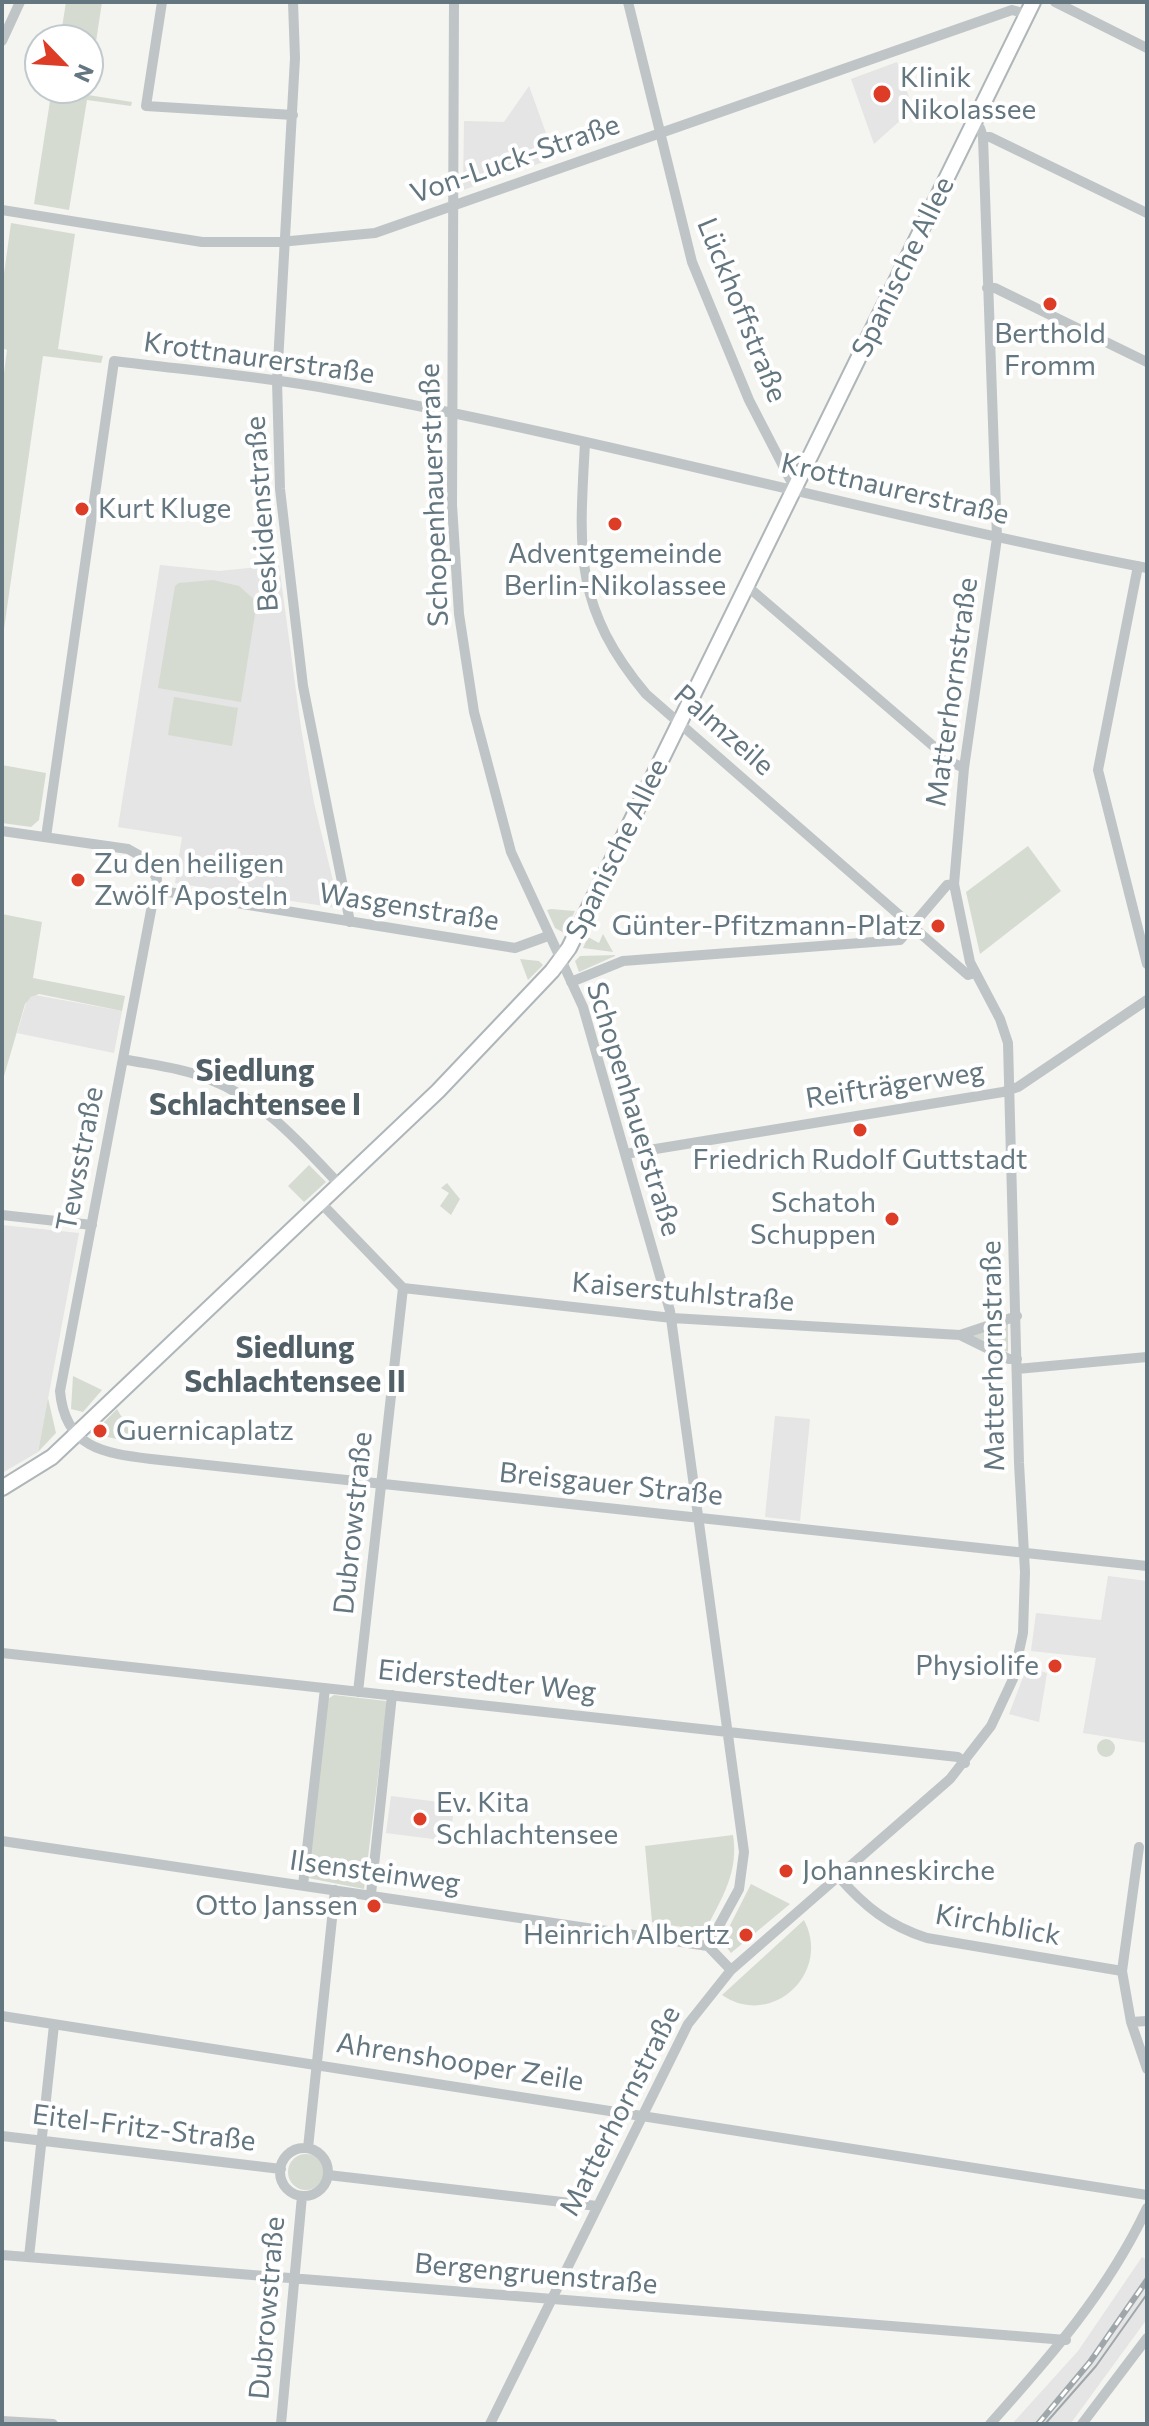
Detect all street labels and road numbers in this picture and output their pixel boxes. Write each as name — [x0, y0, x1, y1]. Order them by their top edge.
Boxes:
street label: Von-Luck-Straße — [406, 108, 624, 210]
street label: Spanische Allee — [845, 171, 961, 363]
street label: Lückhoffstraße — [690, 213, 794, 407]
street label: Krottnaurerstraße — [141, 325, 377, 391]
street label: Schopenhauerstraße — [413, 363, 455, 627]
street label: Beskidenstraße — [238, 415, 286, 613]
street label: Krottnaurerstraße — [778, 446, 1012, 532]
street label: Matterhornstraße — [919, 575, 985, 809]
street label: Palmzeile — [667, 677, 781, 783]
street label: Spanische Allee — [559, 753, 675, 945]
street label: Wasgenstraße — [317, 876, 501, 938]
street label: Schopenhauerstraße — [579, 978, 689, 1240]
street label: Reifträgerweg — [803, 1054, 987, 1116]
street label: Tewsstraße — [50, 1084, 110, 1234]
street label: Matterhornstraße — [974, 1240, 1012, 1472]
street label: Kaiserstuhlstraße — [570, 1266, 796, 1318]
street label: Dubrowstraße — [327, 1430, 379, 1616]
street label: Breisgauer Straße — [497, 1456, 725, 1512]
street label: Eiderstedter Weg — [376, 1653, 598, 1709]
street label: Ilsensteinweg — [288, 1843, 462, 1901]
street label: Kirchblick — [933, 1897, 1063, 1953]
street label: Matterhornstraße — [553, 2000, 687, 2222]
street label: Ahrenshooper Zeile — [334, 2026, 586, 2098]
street label: Eitel-Fritz-Straße — [30, 2098, 258, 2158]
street label: Dubrowstraße — [242, 2215, 292, 2401]
street label: Bergengruenstraße — [413, 2247, 659, 2301]

